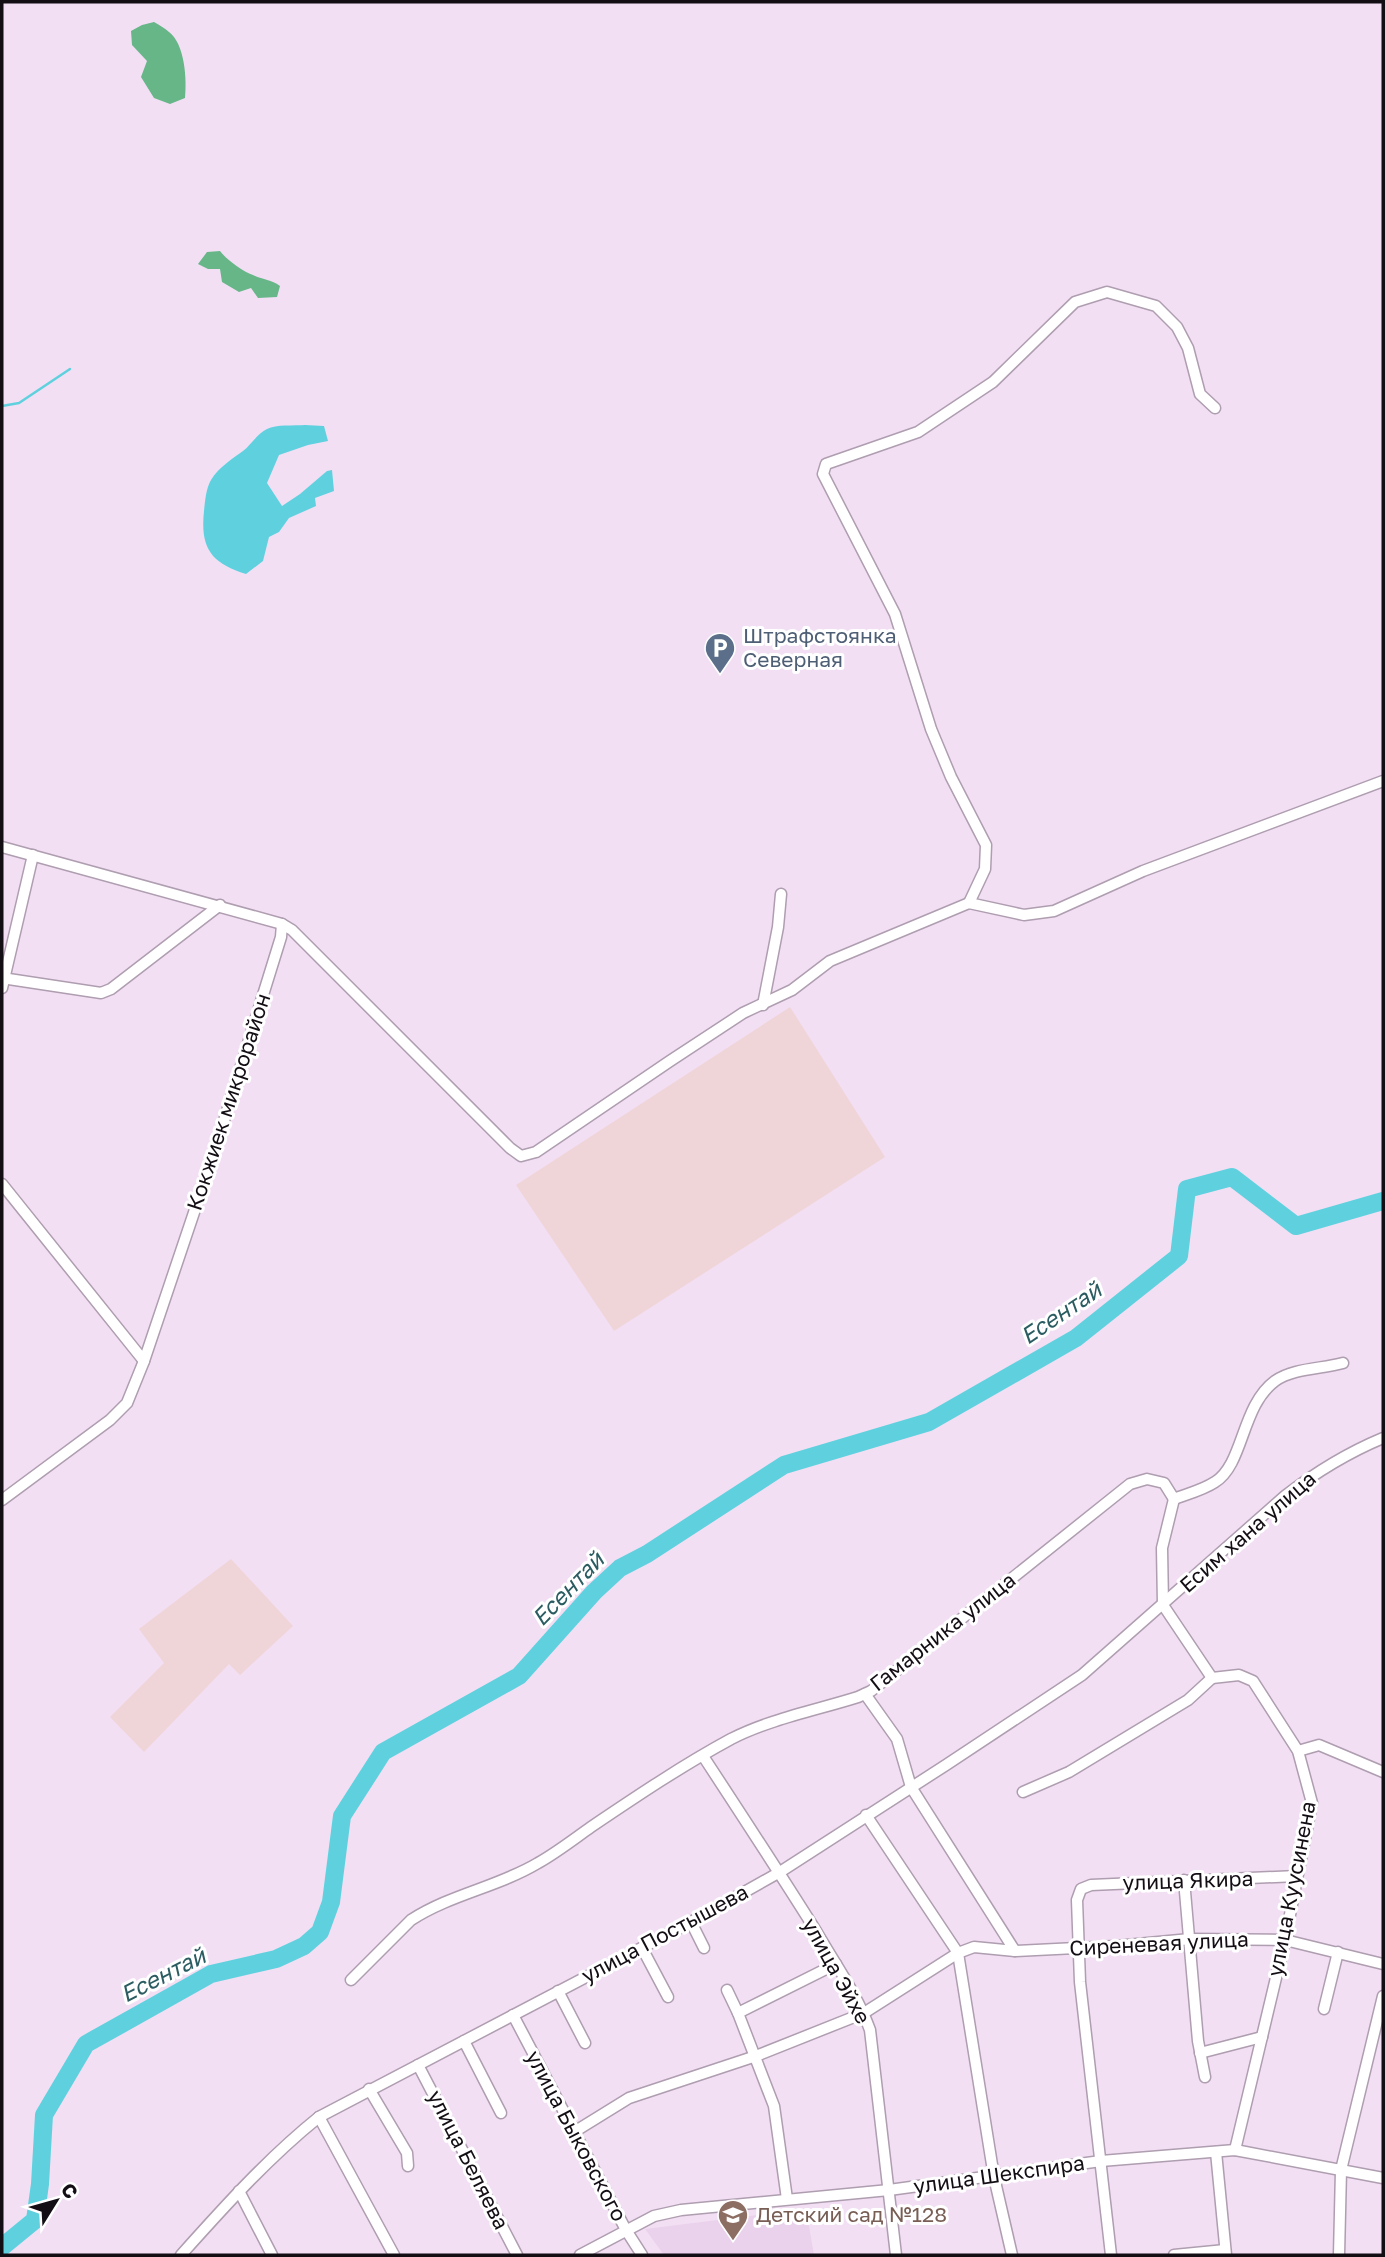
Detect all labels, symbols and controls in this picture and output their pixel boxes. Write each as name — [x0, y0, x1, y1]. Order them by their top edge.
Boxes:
place label: Штрафстоянка Северная — [743, 622, 897, 672]
parking icon: Штрафстоянка Северная — [703, 631, 737, 675]
street label: Кокжиек микрорайон — [181, 990, 275, 1214]
water label: Есентай — [1015, 1274, 1108, 1349]
street label: Есим хана улица — [1174, 1465, 1321, 1597]
water label: Есентай — [525, 1544, 611, 1631]
street label: Гамарника улица — [864, 1566, 1020, 1696]
street label: улица Куусинена — [1261, 1799, 1321, 1979]
street label: улица Якира — [1122, 1865, 1254, 1895]
street label: улица Постышева — [577, 1878, 752, 1988]
street label: улица Эйхе — [797, 1913, 877, 2028]
street label: Сиреневая улица — [1069, 1925, 1249, 1961]
water label: Есентай — [115, 1940, 211, 2007]
street label: улица Быковского — [521, 2046, 633, 2225]
street label: улица Беляева — [423, 2086, 515, 2234]
street label: улица Шекспира — [912, 2149, 1086, 2199]
north arrow — [21, 2166, 91, 2236]
text: С — [57, 2178, 83, 2203]
school or university icon: Детский сад №128 — [716, 2198, 750, 2242]
place label: Детский сад №128 — [756, 2201, 947, 2227]

